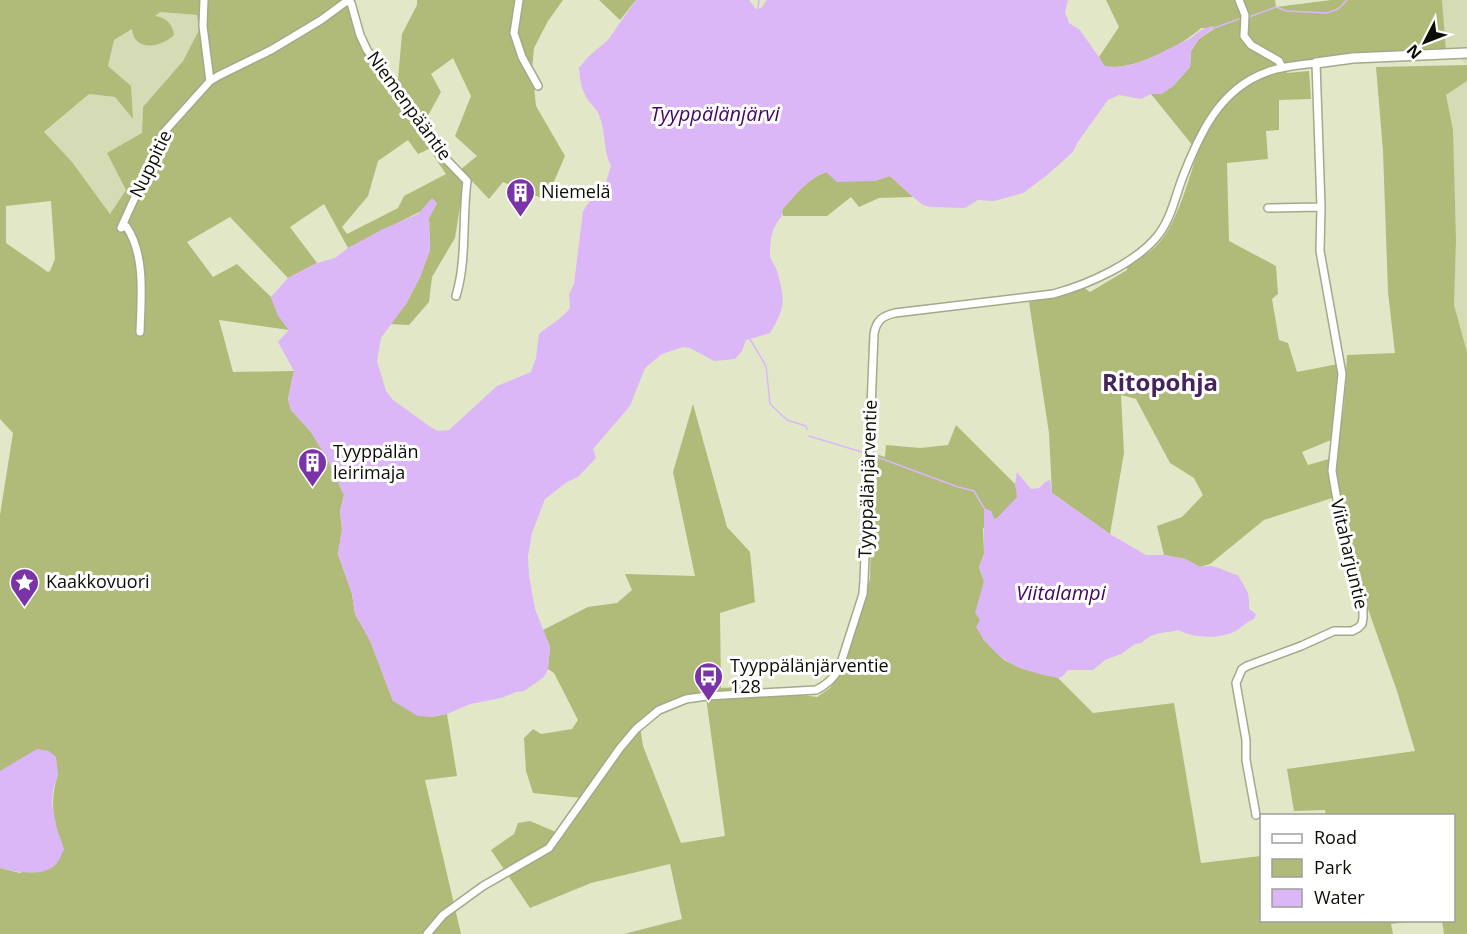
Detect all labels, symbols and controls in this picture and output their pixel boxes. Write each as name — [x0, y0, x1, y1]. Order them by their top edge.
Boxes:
north arrow — [1395, 12, 1455, 72]
text: N — [1401, 40, 1426, 64]
street label: Niemenpääntie — [362, 46, 457, 165]
water label: Tyyppälänjärvi — [650, 100, 781, 127]
street label: Nuppitie — [123, 126, 177, 201]
building icon: Niemelä — [504, 176, 536, 218]
place label: Niemelä — [541, 179, 611, 203]
district label: Ritopohja — [1102, 365, 1218, 398]
street label: Tyyppälänjärventie — [852, 399, 882, 559]
place label: Tyyppälän leirimaja — [333, 439, 419, 484]
building icon: Tyyppälän leirimaja — [296, 446, 328, 488]
street label: Viitaharjuntie — [1326, 496, 1374, 611]
place icon: Kaakkovuori — [9, 566, 41, 608]
place label: Kaakkovuori — [46, 569, 150, 593]
water label: Viitalampi — [1016, 579, 1107, 606]
place label: Tyyppälänjärventie 128 — [730, 653, 889, 698]
bus stop icon: Tyyppälänjärventie 128 — [693, 660, 725, 702]
legend — [1260, 814, 1455, 922]
text: Road — [1314, 825, 1357, 849]
text: Park — [1314, 855, 1352, 879]
text: Water — [1314, 885, 1365, 909]

